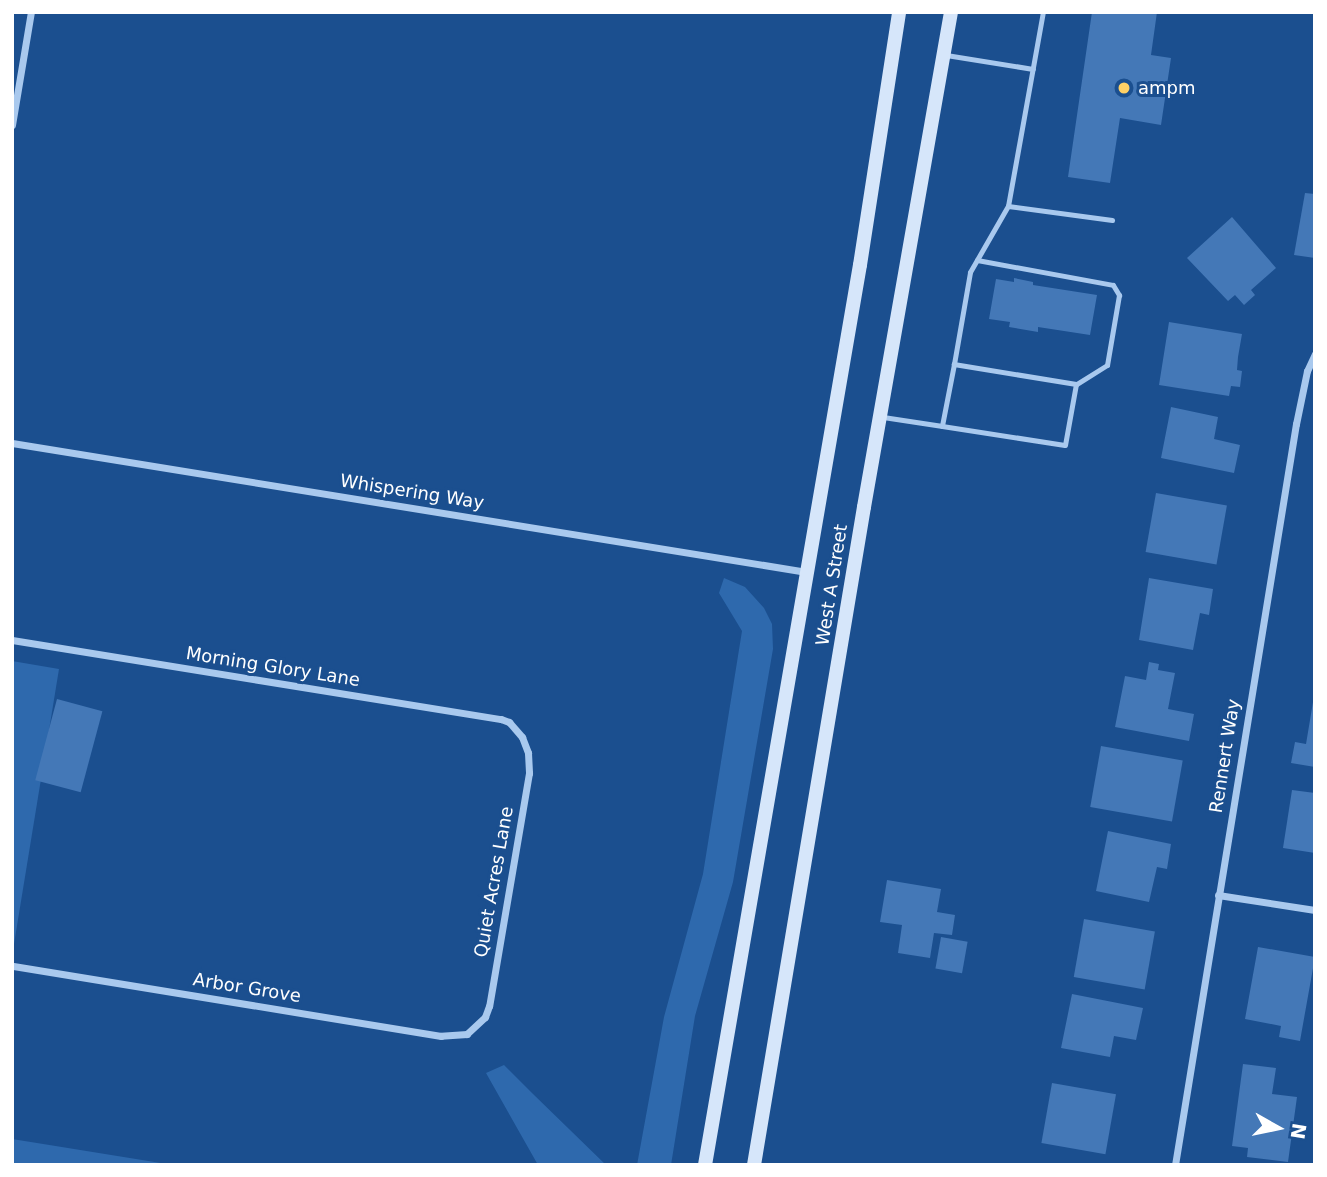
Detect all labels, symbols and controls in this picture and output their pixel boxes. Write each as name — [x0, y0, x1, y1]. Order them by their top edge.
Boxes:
place label: ampm — [1138, 77, 1196, 99]
marker: ampm — [1116, 80, 1132, 96]
street label: Whispering Way — [339, 470, 485, 514]
street label: West A Street — [812, 523, 852, 647]
street label: Morning Glory Lane — [184, 643, 362, 691]
street label: Rennert Way — [1205, 697, 1245, 815]
street label: Quiet Acres Lane — [470, 805, 518, 959]
street label: Arbor Grove — [191, 969, 303, 1007]
north arrow — [1243, 1093, 1313, 1163]
text: N — [1287, 1122, 1311, 1141]

